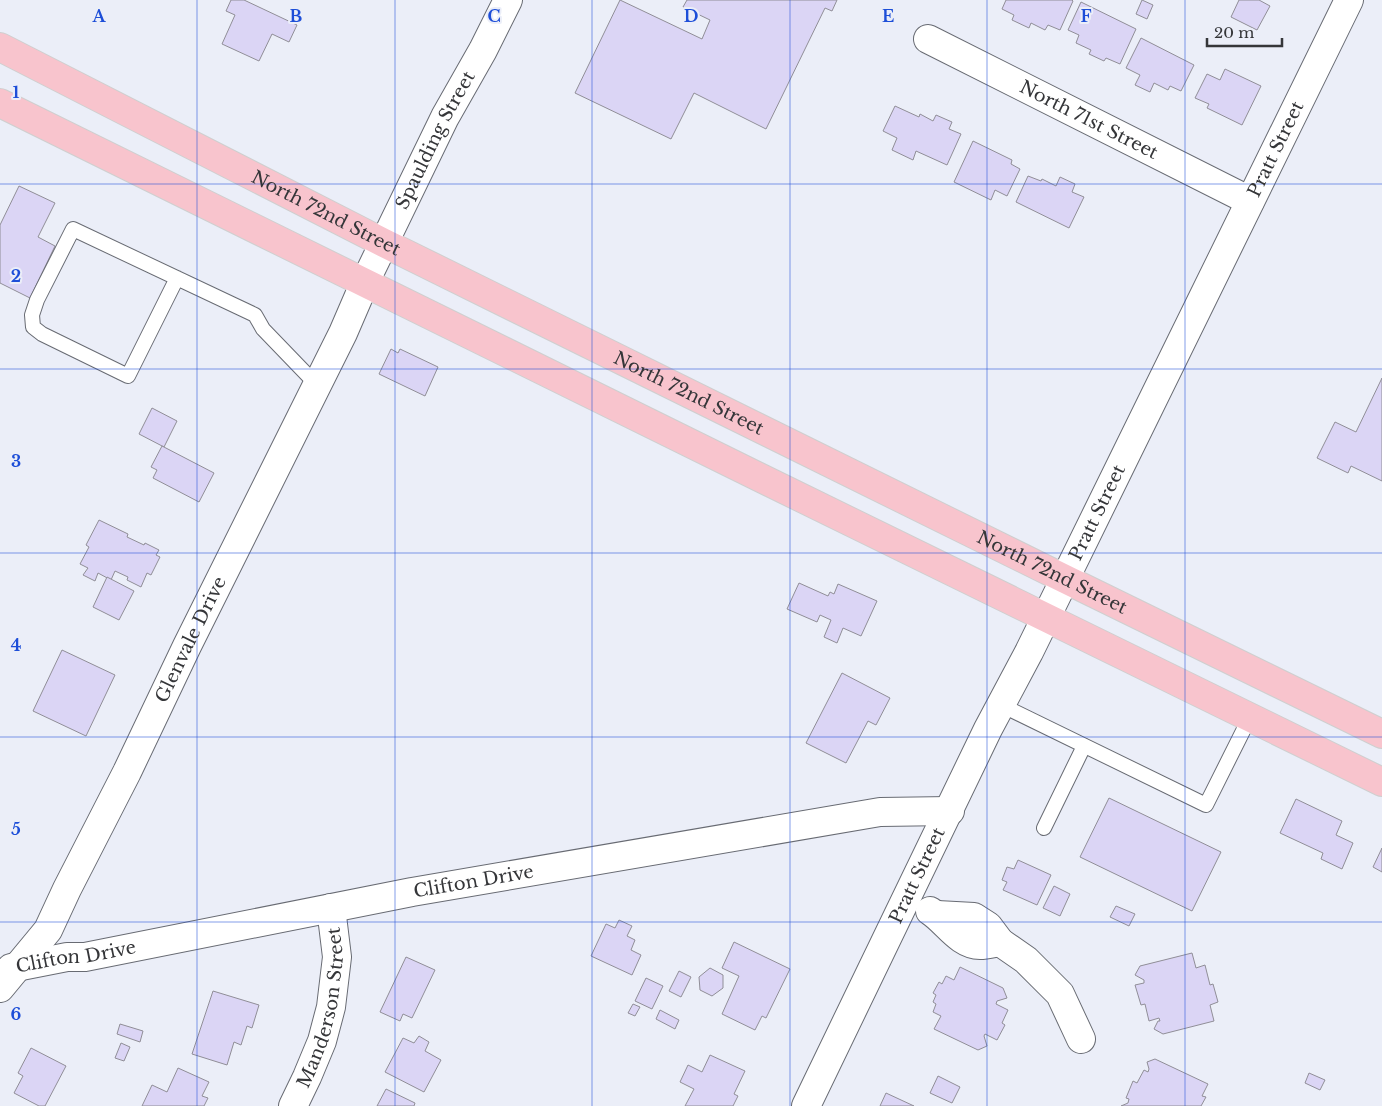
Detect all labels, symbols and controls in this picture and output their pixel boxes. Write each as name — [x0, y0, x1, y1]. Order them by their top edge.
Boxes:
text: A — [92, 6, 107, 26]
text: B — [290, 6, 303, 26]
text: C — [487, 6, 501, 26]
text: D — [684, 6, 698, 26]
text: E — [882, 6, 894, 26]
text: F — [1080, 6, 1092, 26]
scale bar — [1207, 15, 1282, 47]
text: 20 m — [1214, 23, 1254, 42]
street label: Spaulding Street — [391, 67, 480, 213]
street label: North 71st Street — [1016, 76, 1162, 164]
text: 1 — [13, 82, 20, 102]
street label: Pratt Street — [1243, 97, 1309, 201]
street label: North 72nd Street — [248, 166, 404, 261]
text: 2 — [11, 266, 21, 286]
street label: North 72nd Street — [610, 347, 768, 440]
text: 3 — [11, 451, 21, 471]
street label: Pratt Street — [1065, 461, 1130, 564]
street label: North 72nd Street — [973, 526, 1131, 619]
street label: Glenvale Drive — [151, 573, 231, 706]
text: 4 — [11, 635, 21, 655]
text: 5 — [11, 819, 21, 839]
street label: Pratt Street — [885, 824, 950, 927]
street label: Clifton Drive — [412, 860, 535, 903]
street label: Manderson Street — [292, 926, 348, 1091]
street label: Clifton Drive — [14, 936, 138, 978]
text: 6 — [11, 1004, 22, 1024]

